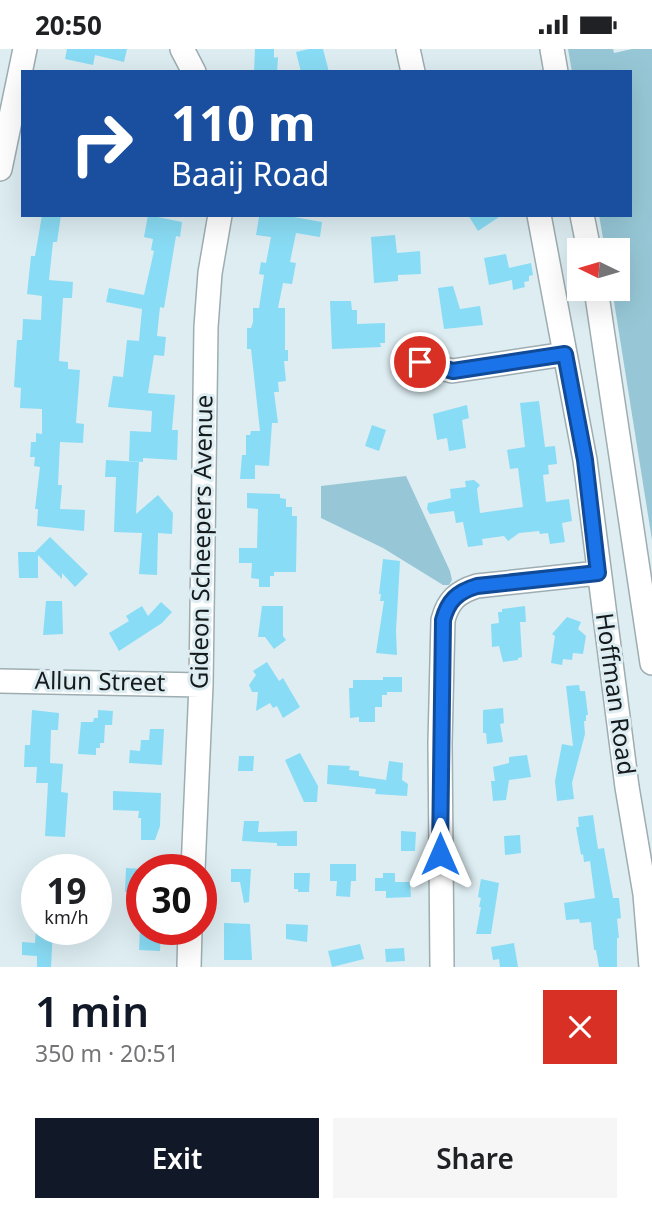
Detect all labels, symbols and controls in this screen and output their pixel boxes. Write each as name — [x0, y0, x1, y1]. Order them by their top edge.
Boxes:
text: 20:50 — [35, 7, 102, 43]
text: 110 m — [171, 89, 316, 155]
icon: right — [56, 98, 147, 189]
text: Baaij Road — [171, 152, 329, 195]
north arrow — [567, 238, 630, 301]
map controls — [567, 238, 630, 301]
pin — [390, 332, 450, 392]
icon: arrive — [401, 343, 439, 381]
street label: Gideon Scheepers Avenue — [181, 395, 220, 689]
street label: Hoffman Road — [589, 611, 644, 777]
street label: Allun Street — [34, 663, 166, 698]
position arrow — [403, 817, 477, 891]
speed limit sign: 30 — [126, 854, 217, 945]
text: 19 — [46, 867, 87, 914]
text: km/h — [44, 905, 89, 929]
text: 1 min — [35, 982, 149, 1039]
button: close — [543, 990, 617, 1064]
text: 350 m · 20:51 — [35, 1037, 179, 1069]
button: Exit — [35, 1118, 319, 1198]
button: Share — [333, 1118, 617, 1198]

